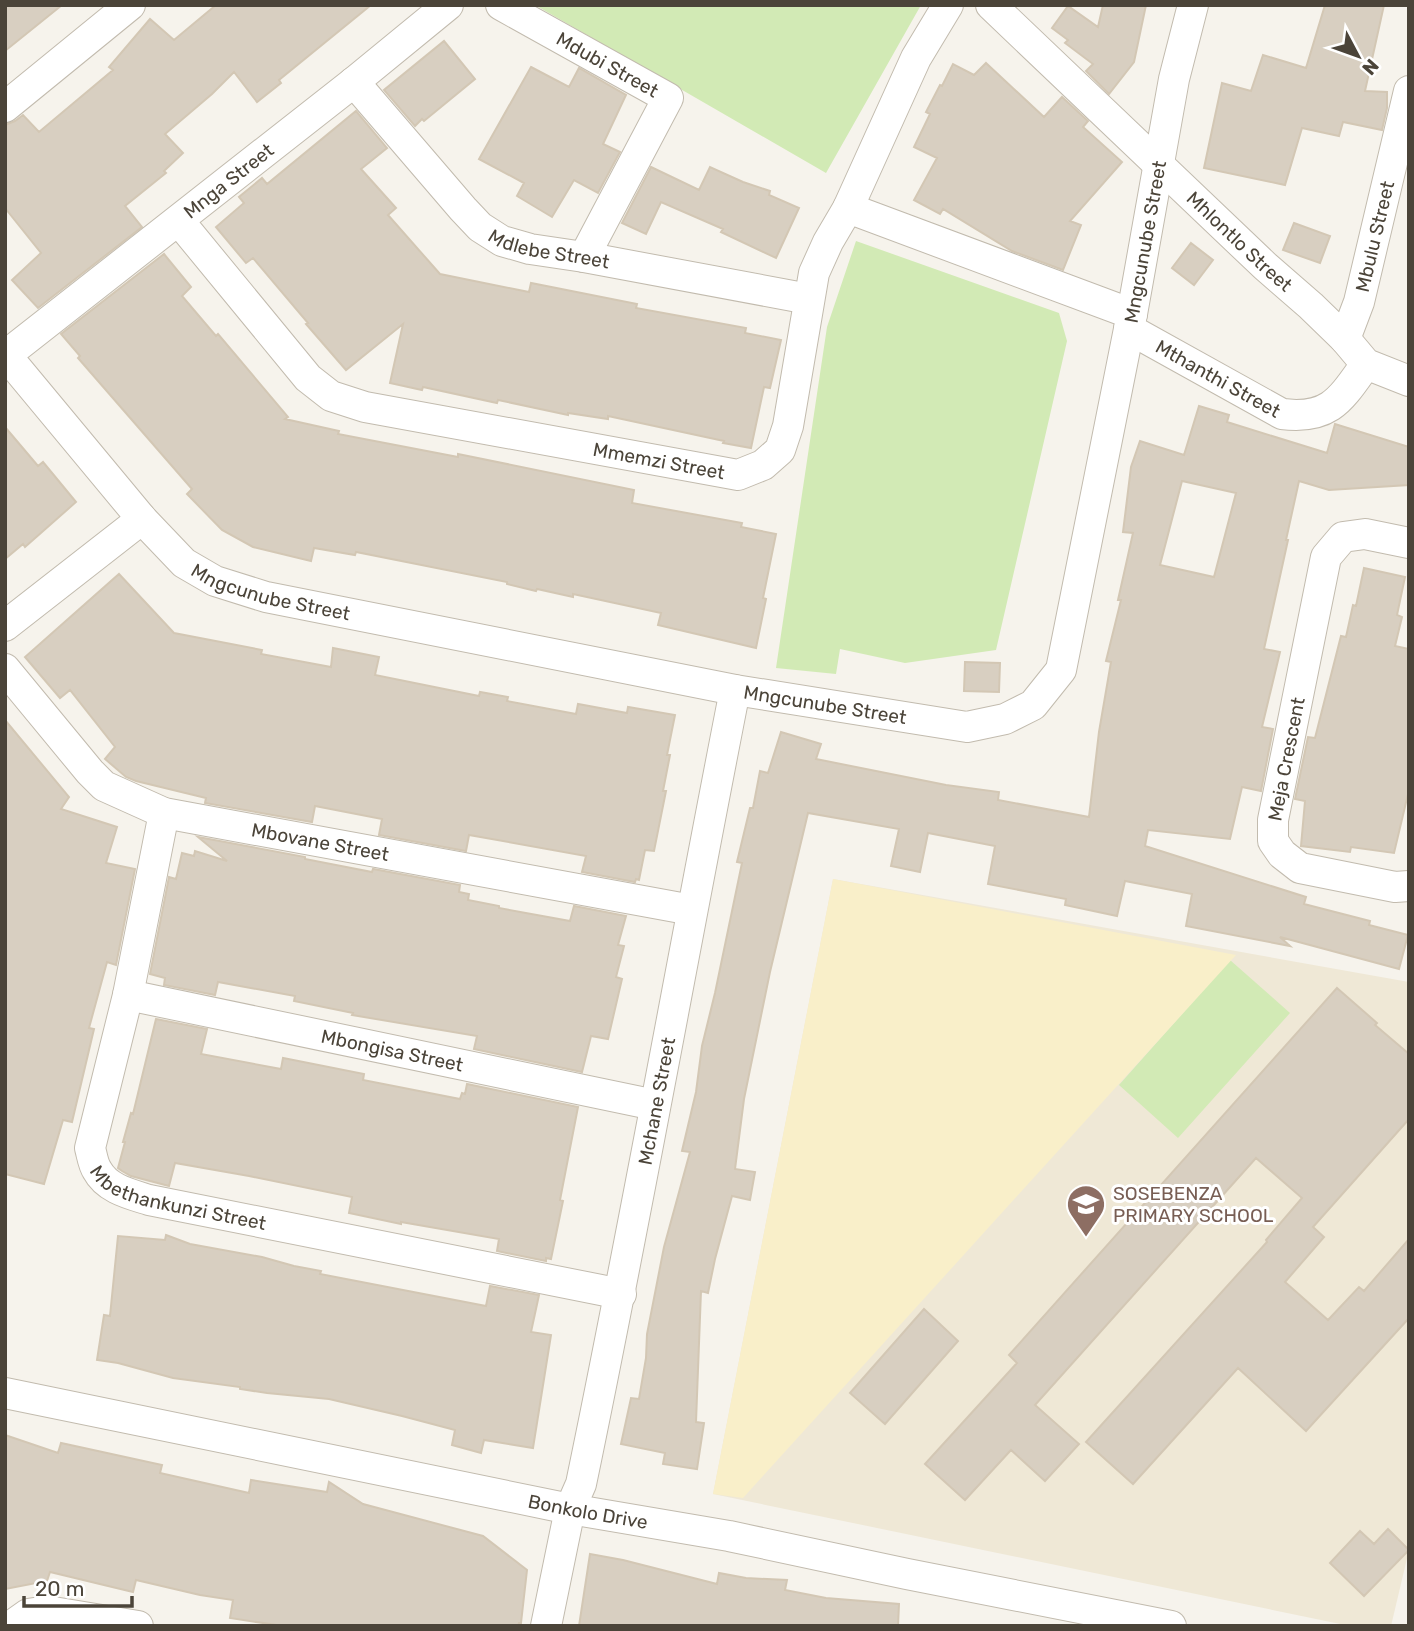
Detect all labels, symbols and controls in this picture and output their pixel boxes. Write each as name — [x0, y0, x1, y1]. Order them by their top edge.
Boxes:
north arrow — [1323, 21, 1393, 91]
street label: Mdubi Street — [552, 27, 663, 103]
text: N — [1357, 54, 1384, 80]
street label: Mnga Street — [179, 138, 279, 223]
street label: Mngcunube Street — [1119, 158, 1171, 325]
street label: Mbulu Street — [1351, 178, 1399, 294]
street label: Mhlontlo Street — [1182, 187, 1297, 297]
street label: Mdlebe Street — [484, 224, 612, 274]
street label: Mthanthi Street — [1151, 335, 1285, 423]
street label: Mmemzi Street — [591, 438, 727, 484]
street label: Mngcunube Street — [187, 559, 353, 626]
street label: Mngcunube Street — [742, 681, 909, 729]
street label: Meja Crescent — [1263, 695, 1310, 823]
street label: Mbovane Street — [250, 818, 391, 866]
street label: Mbongisa Street — [319, 1025, 466, 1077]
street label: Mchane Street — [634, 1035, 680, 1167]
street label: Mbethankunzi Street — [85, 1161, 269, 1235]
place label: SOSEBENZA PRIMARY SCHOOL — [1113, 1182, 1274, 1227]
school or university icon: SOSEBENZA PRIMARY SCHOOL — [1065, 1183, 1107, 1238]
street label: Bonkolo Drive — [526, 1490, 650, 1534]
scale bar — [24, 1564, 133, 1608]
text: 20 m — [35, 1576, 84, 1601]

